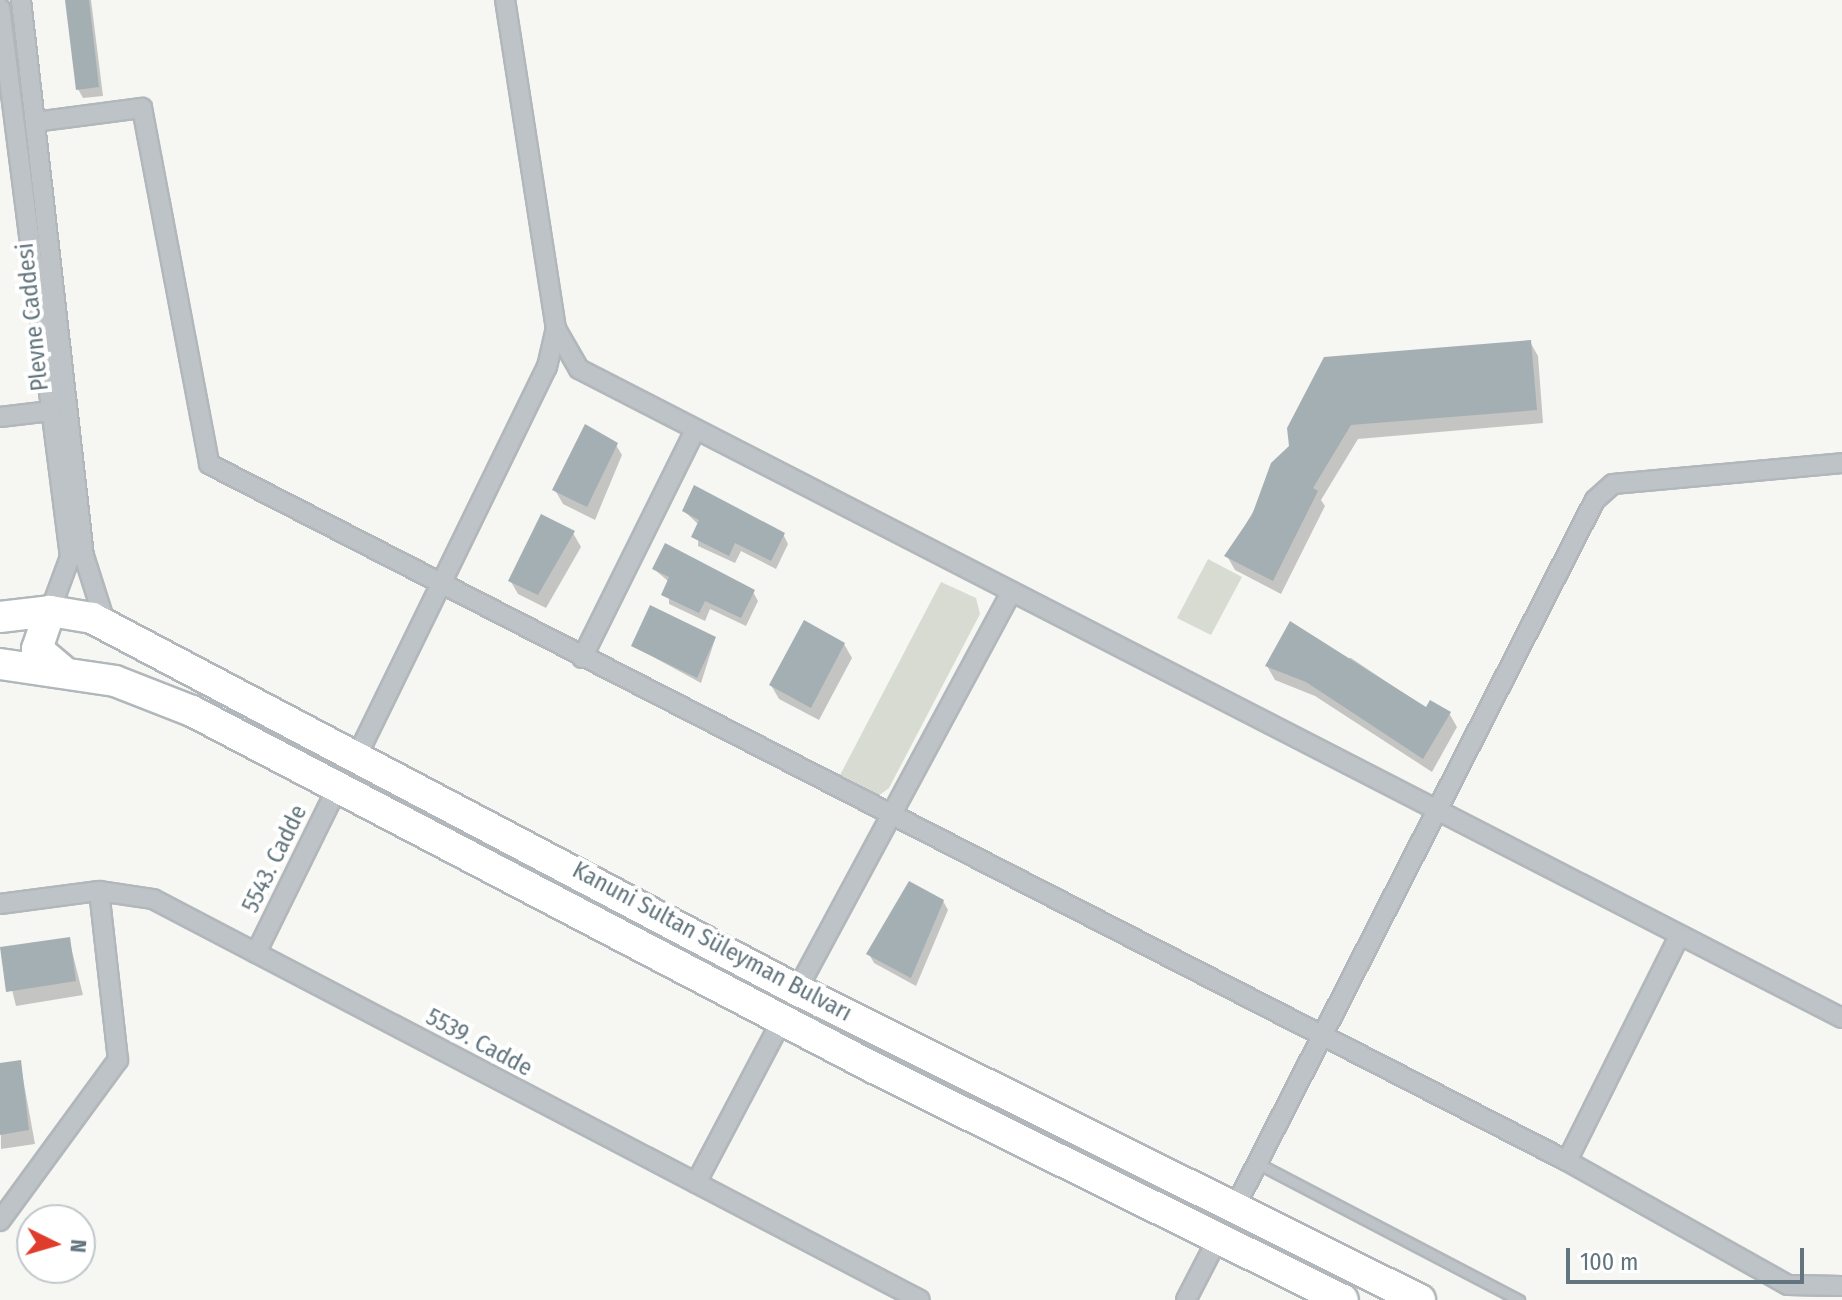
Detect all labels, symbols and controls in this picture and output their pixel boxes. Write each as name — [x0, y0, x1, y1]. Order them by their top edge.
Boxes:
street label: Plevne Caddesi — [11, 242, 55, 392]
street label: 5543. Cadde — [237, 801, 313, 917]
street label: Kanuni Sultan Süleyman Bulvarı — [567, 856, 857, 1028]
street label: 5539. Cadde — [421, 1003, 537, 1083]
north arrow — [16, 1204, 96, 1284]
scale bar — [1570, 1232, 1808, 1282]
text: N — [64, 1238, 92, 1254]
text: 100 m — [1580, 1248, 1638, 1276]

